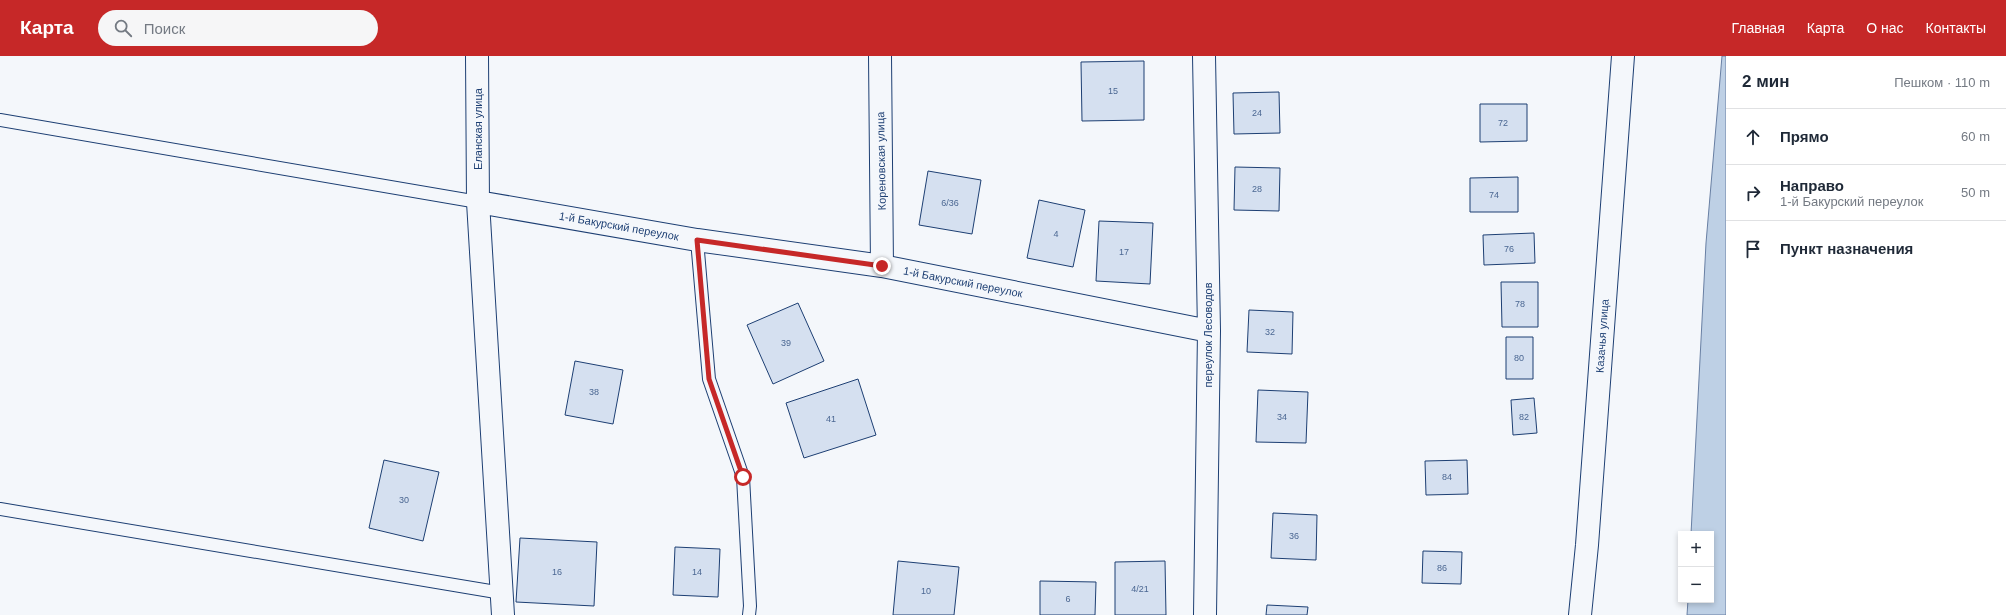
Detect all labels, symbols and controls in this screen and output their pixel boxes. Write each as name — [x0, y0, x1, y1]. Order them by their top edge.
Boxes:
search box — [98, 10, 378, 46]
text: Карта — [20, 17, 74, 38]
icon: search — [112, 17, 134, 39]
text: Поиск — [144, 20, 185, 37]
text: Главная — [1731, 20, 1785, 36]
text: Карта — [1807, 20, 1844, 36]
text: О нас — [1866, 20, 1904, 36]
text: Контакты — [1926, 20, 1986, 36]
text: 2 мин — [1742, 72, 1789, 91]
text: Пешком · 110 m — [1894, 75, 1990, 90]
house number: 15 — [1108, 86, 1118, 96]
street label: Еланская улица — [472, 87, 484, 170]
house number: 24 — [1252, 108, 1262, 118]
street label: Кореновская улица — [874, 111, 888, 210]
house number: 72 — [1498, 118, 1508, 128]
icon: ahead — [1742, 126, 1764, 148]
text: Прямо — [1780, 128, 1829, 145]
text: 60 m — [1961, 129, 1990, 144]
text: Направо — [1780, 177, 1844, 194]
icon: right — [1742, 182, 1764, 204]
house number: 28 — [1252, 184, 1262, 194]
text: 50 m — [1961, 185, 1990, 200]
house number: 74 — [1489, 190, 1499, 200]
text: 1-й Бакурский переулок — [1780, 194, 1923, 209]
house number: 6/36 — [941, 198, 959, 208]
street label: 1-й Бакурский переулок — [558, 210, 680, 242]
house number: 4 — [1053, 229, 1059, 239]
icon: arrive — [1742, 238, 1764, 260]
text: Пункт назначения — [1780, 240, 1913, 257]
house number: 76 — [1504, 244, 1514, 254]
house number: 17 — [1119, 247, 1129, 257]
route end — [873, 257, 891, 275]
street label: 1-й Бакурский переулок — [902, 265, 1024, 299]
street label: переулок Лесоводов — [1202, 282, 1214, 388]
street label: Казачья улица — [1593, 298, 1611, 373]
house number: 78 — [1515, 299, 1525, 309]
house number: 32 — [1265, 327, 1275, 337]
house number: 39 — [781, 338, 791, 348]
house number: 80 — [1514, 353, 1524, 363]
house number: 38 — [589, 387, 599, 397]
house number: 34 — [1277, 412, 1287, 422]
house number: 82 — [1519, 412, 1529, 422]
house number: 41 — [826, 414, 836, 424]
route start — [734, 468, 752, 486]
house number: 84 — [1442, 472, 1452, 482]
house number: 30 — [399, 495, 409, 505]
house number: 36 — [1289, 531, 1299, 541]
map controls — [1678, 531, 1714, 603]
button: + — [1678, 531, 1714, 567]
house number: 86 — [1437, 563, 1447, 573]
house number: 16 — [552, 567, 562, 577]
house number: 14 — [692, 567, 702, 577]
button: − — [1678, 567, 1714, 603]
house number: 4/21 — [1131, 584, 1149, 594]
house number: 10 — [921, 586, 931, 596]
house number: 6 — [1065, 594, 1071, 604]

